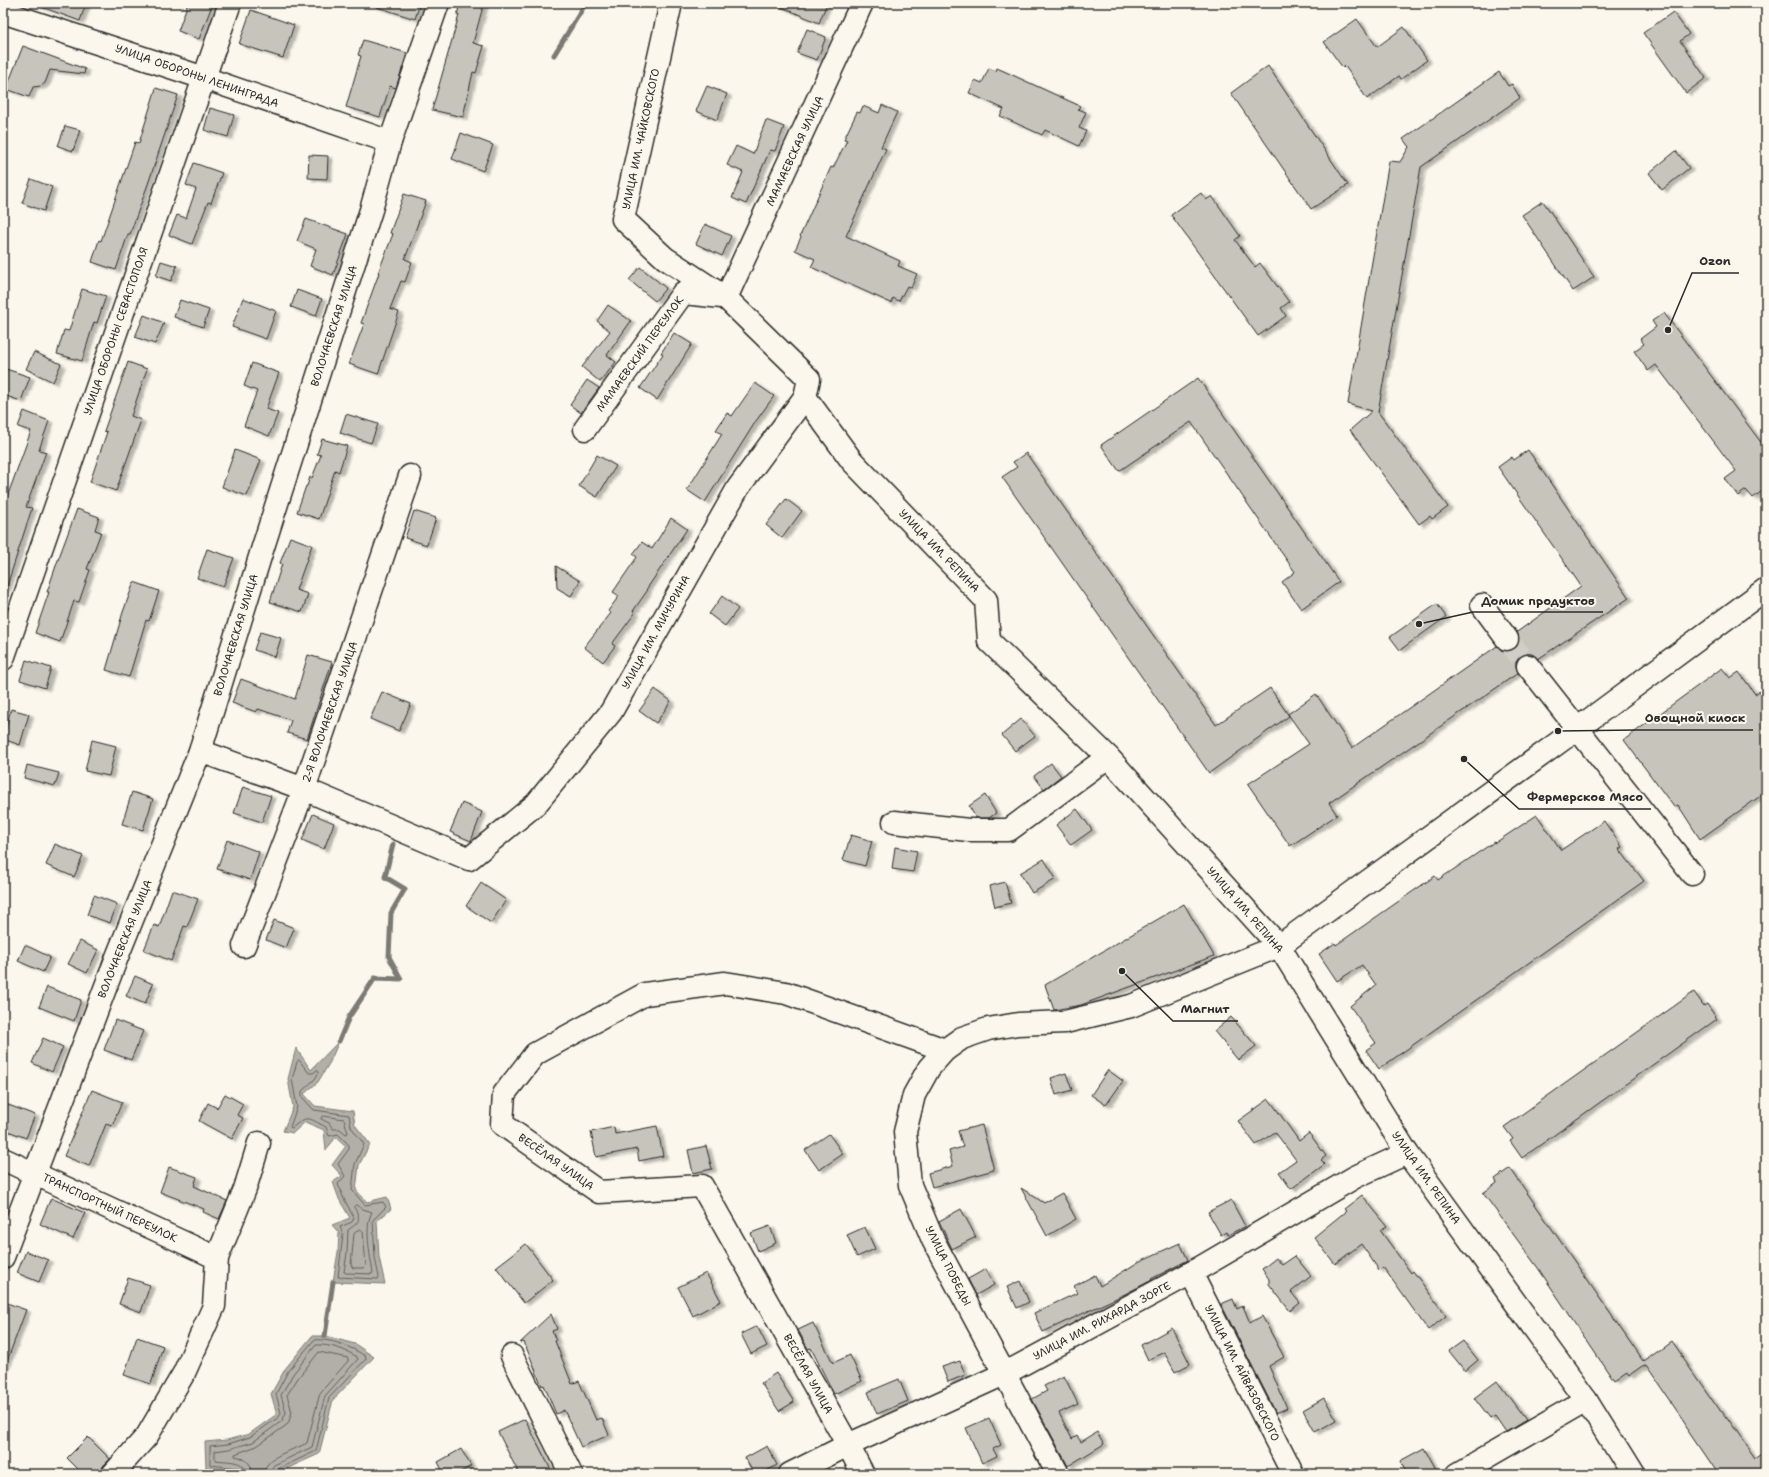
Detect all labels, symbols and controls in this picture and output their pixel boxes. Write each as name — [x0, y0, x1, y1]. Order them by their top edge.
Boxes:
street label: УЛИЦА ОБОРОНЫ ЛЕНИНГРАДА — [113, 41, 281, 111]
street label: УЛИЦА ИМ. ЧАЙКОВСКОГО — [618, 67, 663, 211]
street label: МАМАЕВСКАЯ УЛИЦА — [763, 93, 827, 209]
street label: УЛИЦА ОБОРОНЫ СЕВАСТОПОЛЯ — [80, 245, 152, 417]
callout: Ozon — [1692, 249, 1739, 273]
text: Ozon — [1699, 253, 1731, 269]
street label: ВОЛОЧАЕВСКАЯ УЛИЦА — [307, 263, 361, 389]
street label: МАМАЕВСКИЙ ПЕРЕУЛОК — [592, 292, 687, 415]
street label: УЛИЦА ИМ. РЕПИНА — [895, 506, 983, 596]
street label: ВОЛОЧАЕВСКАЯ УЛИЦА — [210, 572, 262, 698]
street label: УЛИЦА ИМ. МИЧУРИНА — [618, 572, 694, 692]
callout: Домик продуктов — [1473, 588, 1603, 612]
text: Домик продуктов — [1481, 593, 1595, 609]
street label: 2-Я ВОЛОЧАЕВСКАЯ УЛИЦА — [299, 639, 361, 785]
callout: Овощной киоск — [1636, 706, 1753, 730]
text: Овощной киоск — [1645, 710, 1746, 726]
callout: Фермерское Мясо — [1519, 785, 1651, 809]
text: Фермерское Мясо — [1527, 789, 1643, 805]
street label: УЛИЦА ИМ. РЕПИНА — [1203, 863, 1287, 957]
street label: ВОЛОЧАЕВСКАЯ УЛИЦА — [94, 877, 156, 1001]
callout: Магнит — [1173, 997, 1238, 1021]
text: Магнит — [1180, 1001, 1230, 1017]
street label: УЛИЦА ИМ. РЕПИНА — [1388, 1129, 1464, 1227]
street label: ВЕСЁЛАЯ УЛИЦА — [515, 1130, 597, 1194]
street label: ТРАНСПОРТНЫЙ ПЕРЕУЛОК — [40, 1169, 180, 1246]
street label: УЛИЦА ПОБЕДЫ — [921, 1224, 975, 1308]
street label: УЛИЦА ИМ. РИХАРДА ЗОРГЕ — [1031, 1278, 1174, 1364]
street label: УЛИЦА ИМ. АЙВАЗОВСКОГО — [1201, 1302, 1284, 1444]
street label: ВЕСЁЛАЯ УЛИЦА — [780, 1331, 836, 1417]

